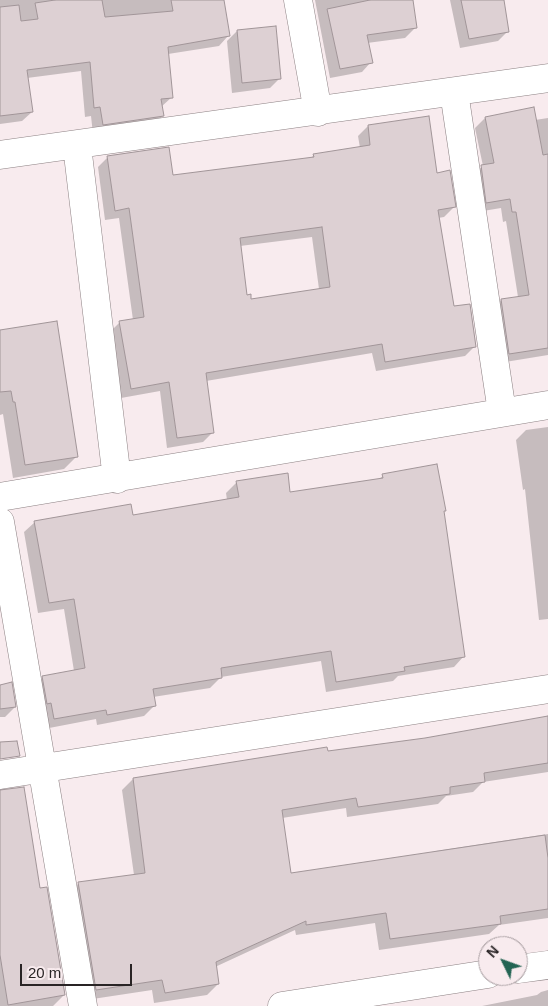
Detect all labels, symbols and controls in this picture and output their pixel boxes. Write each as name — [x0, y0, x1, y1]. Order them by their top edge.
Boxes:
north arrow — [478, 936, 528, 986]
text: N — [483, 943, 502, 961]
scale bar — [22, 954, 135, 986]
text: 20 m — [28, 964, 61, 981]

